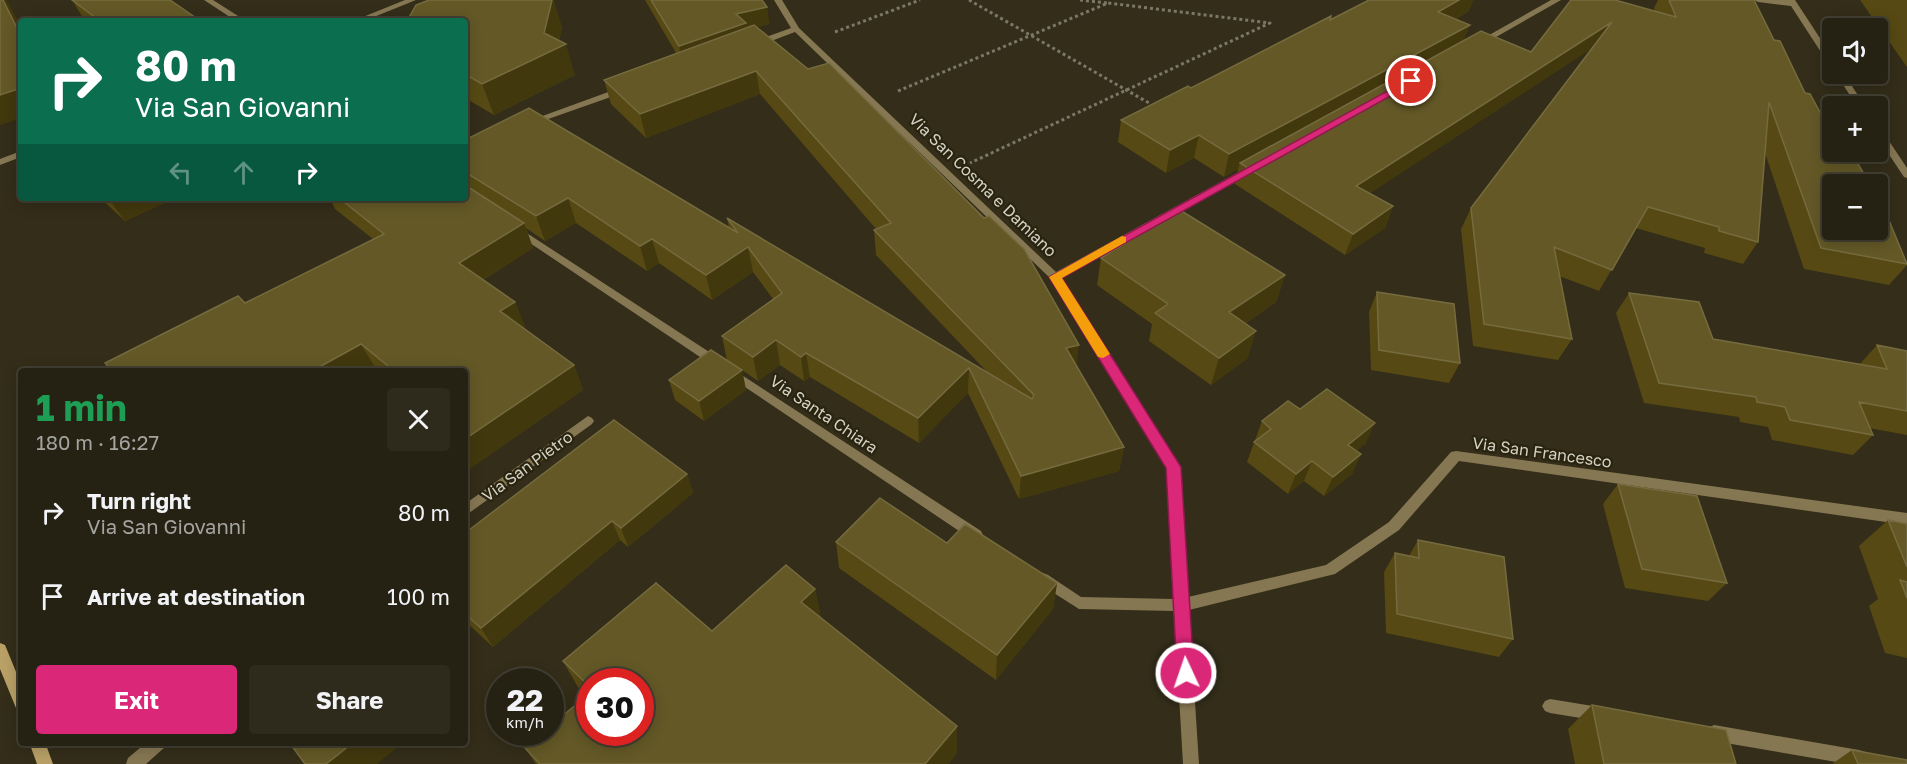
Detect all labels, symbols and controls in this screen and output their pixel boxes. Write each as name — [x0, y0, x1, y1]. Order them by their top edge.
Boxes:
map controls — [1822, 18, 1888, 240]
button: sound — [1822, 18, 1888, 84]
text: 80 m — [135, 40, 236, 90]
icon: right — [36, 42, 114, 120]
pin — [1385, 55, 1436, 106]
icon: arrive — [1394, 64, 1427, 97]
text: Via San Giovanni — [135, 91, 350, 123]
button: + — [1822, 96, 1888, 162]
street label: Via San Cosma e Damiano — [905, 109, 1061, 261]
icon: left — [164, 156, 197, 189]
icon: ahead — [227, 156, 260, 189]
icon: right — [290, 156, 323, 189]
button: − — [1822, 174, 1888, 240]
street label: Via Santa Chiara — [766, 371, 882, 457]
text: 1 min — [36, 386, 127, 429]
button: close — [387, 388, 450, 451]
street label: Via San Pietro — [478, 426, 576, 506]
text: 180 m · 16:27 — [36, 430, 159, 454]
street label: Via San Francesco — [1471, 432, 1613, 472]
text: Turn right — [87, 487, 191, 514]
icon: right — [36, 496, 69, 529]
text: 80 m — [398, 499, 450, 526]
text: Via San Giovanni — [87, 514, 246, 538]
icon: arrive — [36, 580, 69, 613]
text: Arrive at destination — [87, 583, 305, 610]
text: 100 m — [387, 583, 450, 610]
position arrow — [1154, 641, 1218, 705]
button: Exit — [36, 665, 237, 734]
button: Share — [249, 665, 450, 734]
speed limit sign: 30 — [576, 668, 654, 746]
text: 22 — [507, 682, 543, 718]
text: km/h — [506, 713, 544, 731]

